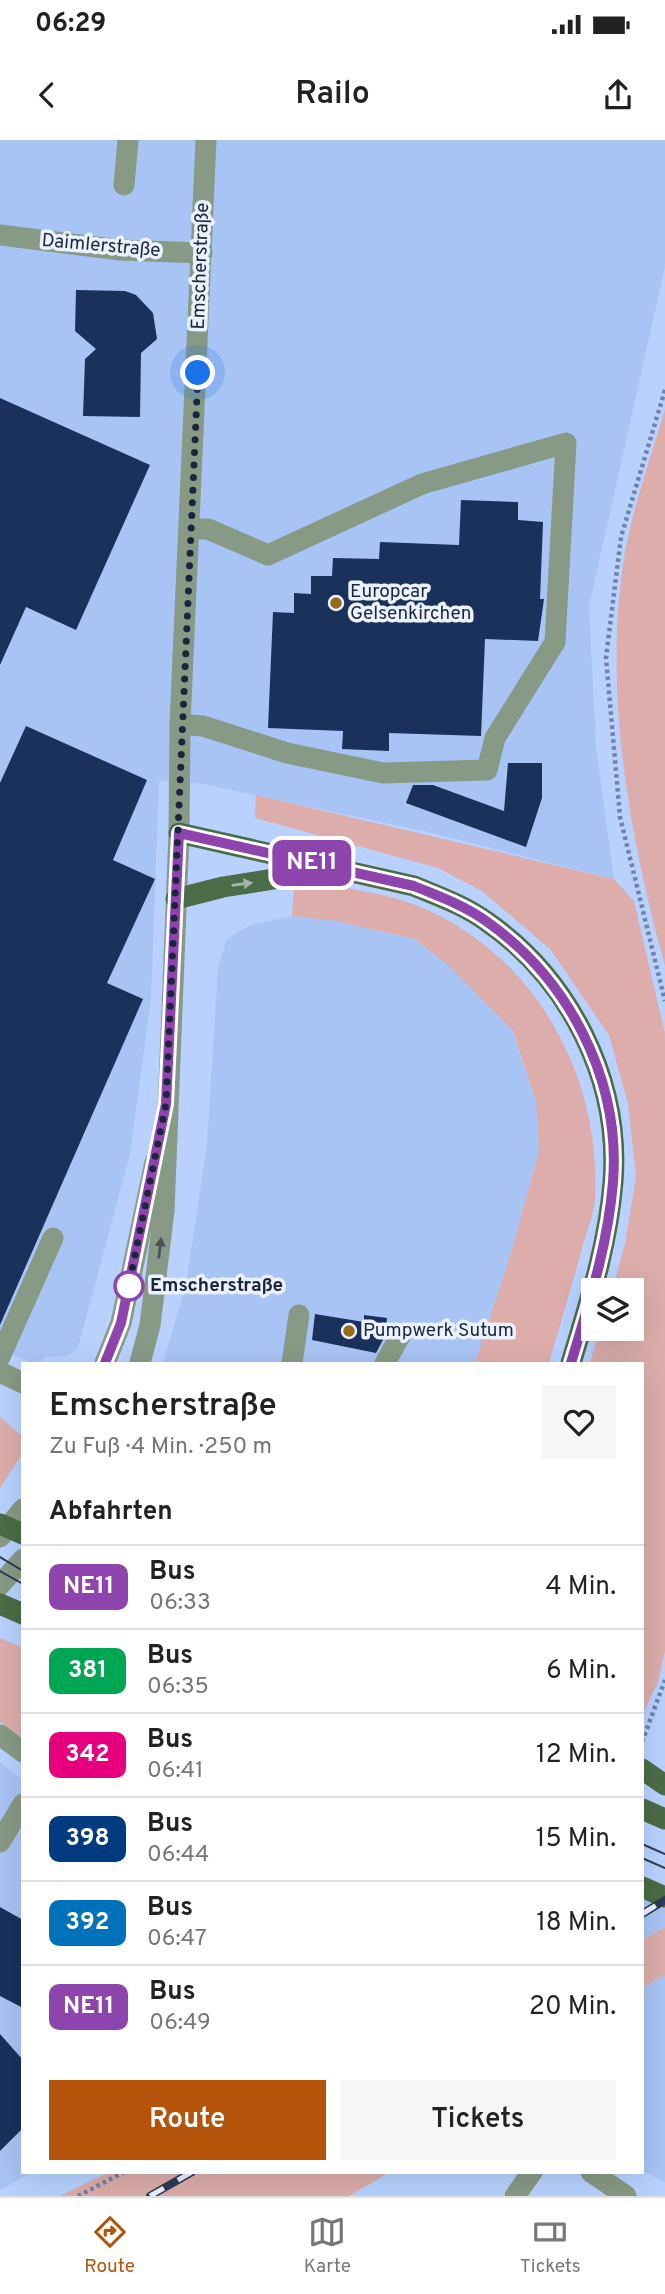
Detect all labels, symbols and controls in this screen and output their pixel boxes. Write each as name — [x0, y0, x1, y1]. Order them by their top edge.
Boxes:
text: 06:29 — [35, 8, 106, 41]
text: Railo — [295, 75, 370, 115]
icon: back — [28, 76, 66, 114]
icon: share — [599, 76, 637, 114]
street label: Emscherstraße — [187, 202, 215, 330]
street label: Daimlerstraße — [41, 229, 161, 263]
your location — [180, 355, 215, 390]
place label: Europcar Gelsenkirchen — [350, 580, 472, 626]
marker: Europcar Gelsenkirchen — [328, 595, 344, 611]
line badge: NE11 — [263, 840, 361, 886]
text: NE11 — [286, 848, 338, 878]
one-way arrow — [231, 879, 253, 890]
one-way arrow — [154, 1237, 165, 1259]
marker: Emscherstraße — [114, 1271, 144, 1301]
place label: Emscherstraße — [150, 1274, 283, 1298]
map controls — [581, 1278, 644, 1341]
button: layers — [581, 1278, 644, 1341]
place label: Pumpwerk Sutum — [363, 1319, 514, 1343]
marker: Pumpwerk Sutum — [341, 1323, 357, 1339]
button: heart — [542, 1385, 616, 1459]
text: Emscherstraße — [49, 1386, 277, 1428]
text: Zu Fuß · 4 Min. · 250 m — [49, 1433, 272, 1462]
text: Abfahrten — [49, 1496, 173, 1529]
text: Bus — [149, 1556, 196, 1589]
text: 4 Min. — [546, 1571, 616, 1604]
text: NE11 — [63, 1572, 114, 1602]
text: 06:33 — [149, 1589, 211, 1618]
text: Bus — [147, 1640, 193, 1673]
text: 6 Min. — [546, 1655, 616, 1688]
text: 381 — [68, 1656, 107, 1686]
text: 06:35 — [147, 1673, 209, 1702]
text: Bus — [147, 1724, 193, 1757]
text: 12 Min. — [536, 1739, 616, 1772]
text: 342 — [65, 1740, 110, 1770]
text: 06:41 — [147, 1757, 204, 1786]
text: Bus — [147, 1808, 193, 1841]
text: 15 Min. — [536, 1823, 616, 1856]
text: 398 — [65, 1824, 110, 1854]
text: 06:44 — [147, 1841, 209, 1870]
text: Bus — [147, 1892, 193, 1925]
text: 18 Min. — [536, 1907, 616, 1940]
text: 392 — [66, 1908, 109, 1938]
text: 06:47 — [147, 1925, 207, 1954]
text: Bus — [149, 1976, 196, 2009]
text: 20 Min. — [529, 1991, 616, 2024]
text: NE11 — [63, 1992, 114, 2022]
text: 06:49 — [149, 2009, 211, 2038]
button: Route — [49, 2080, 326, 2160]
button: Tickets — [340, 2080, 616, 2160]
tab: Route — [84, 2213, 135, 2279]
tab: Karte — [304, 2213, 351, 2279]
tab: Tickets — [520, 2213, 581, 2279]

